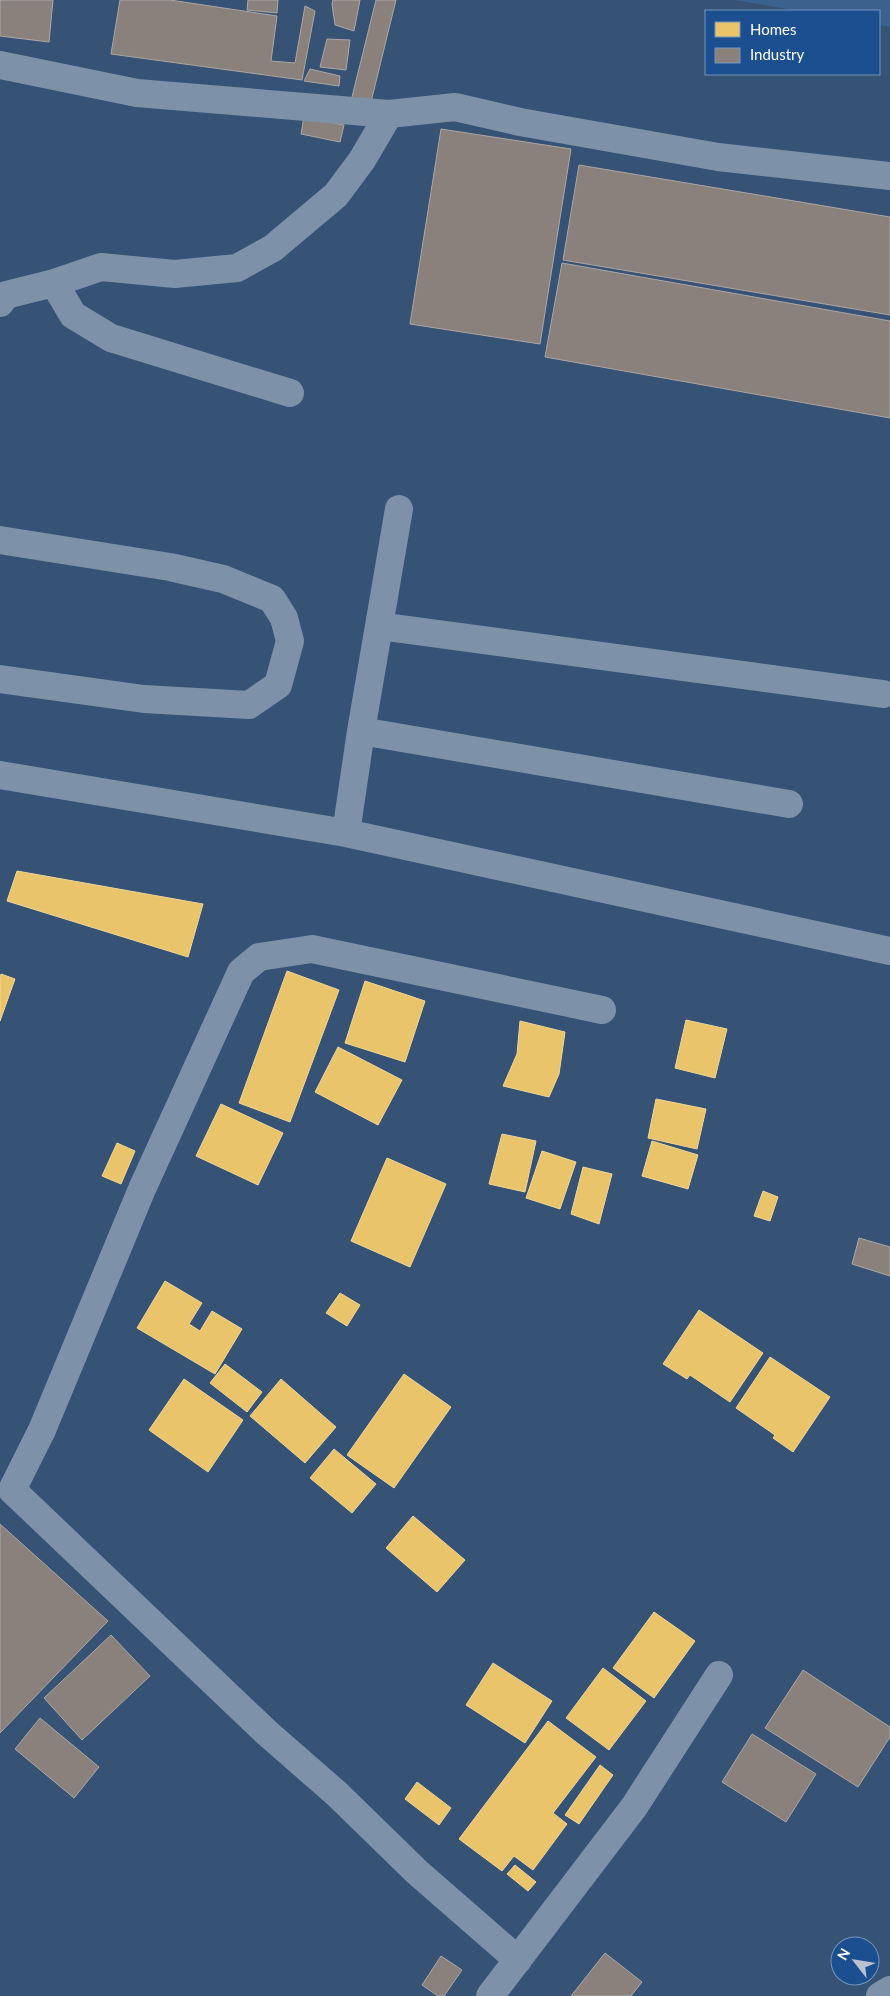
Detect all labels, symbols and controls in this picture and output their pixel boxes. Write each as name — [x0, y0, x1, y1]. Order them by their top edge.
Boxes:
legend — [705, 10, 880, 75]
text: Homes — [750, 20, 796, 38]
text: Industry — [750, 45, 805, 63]
north arrow — [830, 1936, 880, 1986]
text: N — [833, 1945, 853, 1963]

